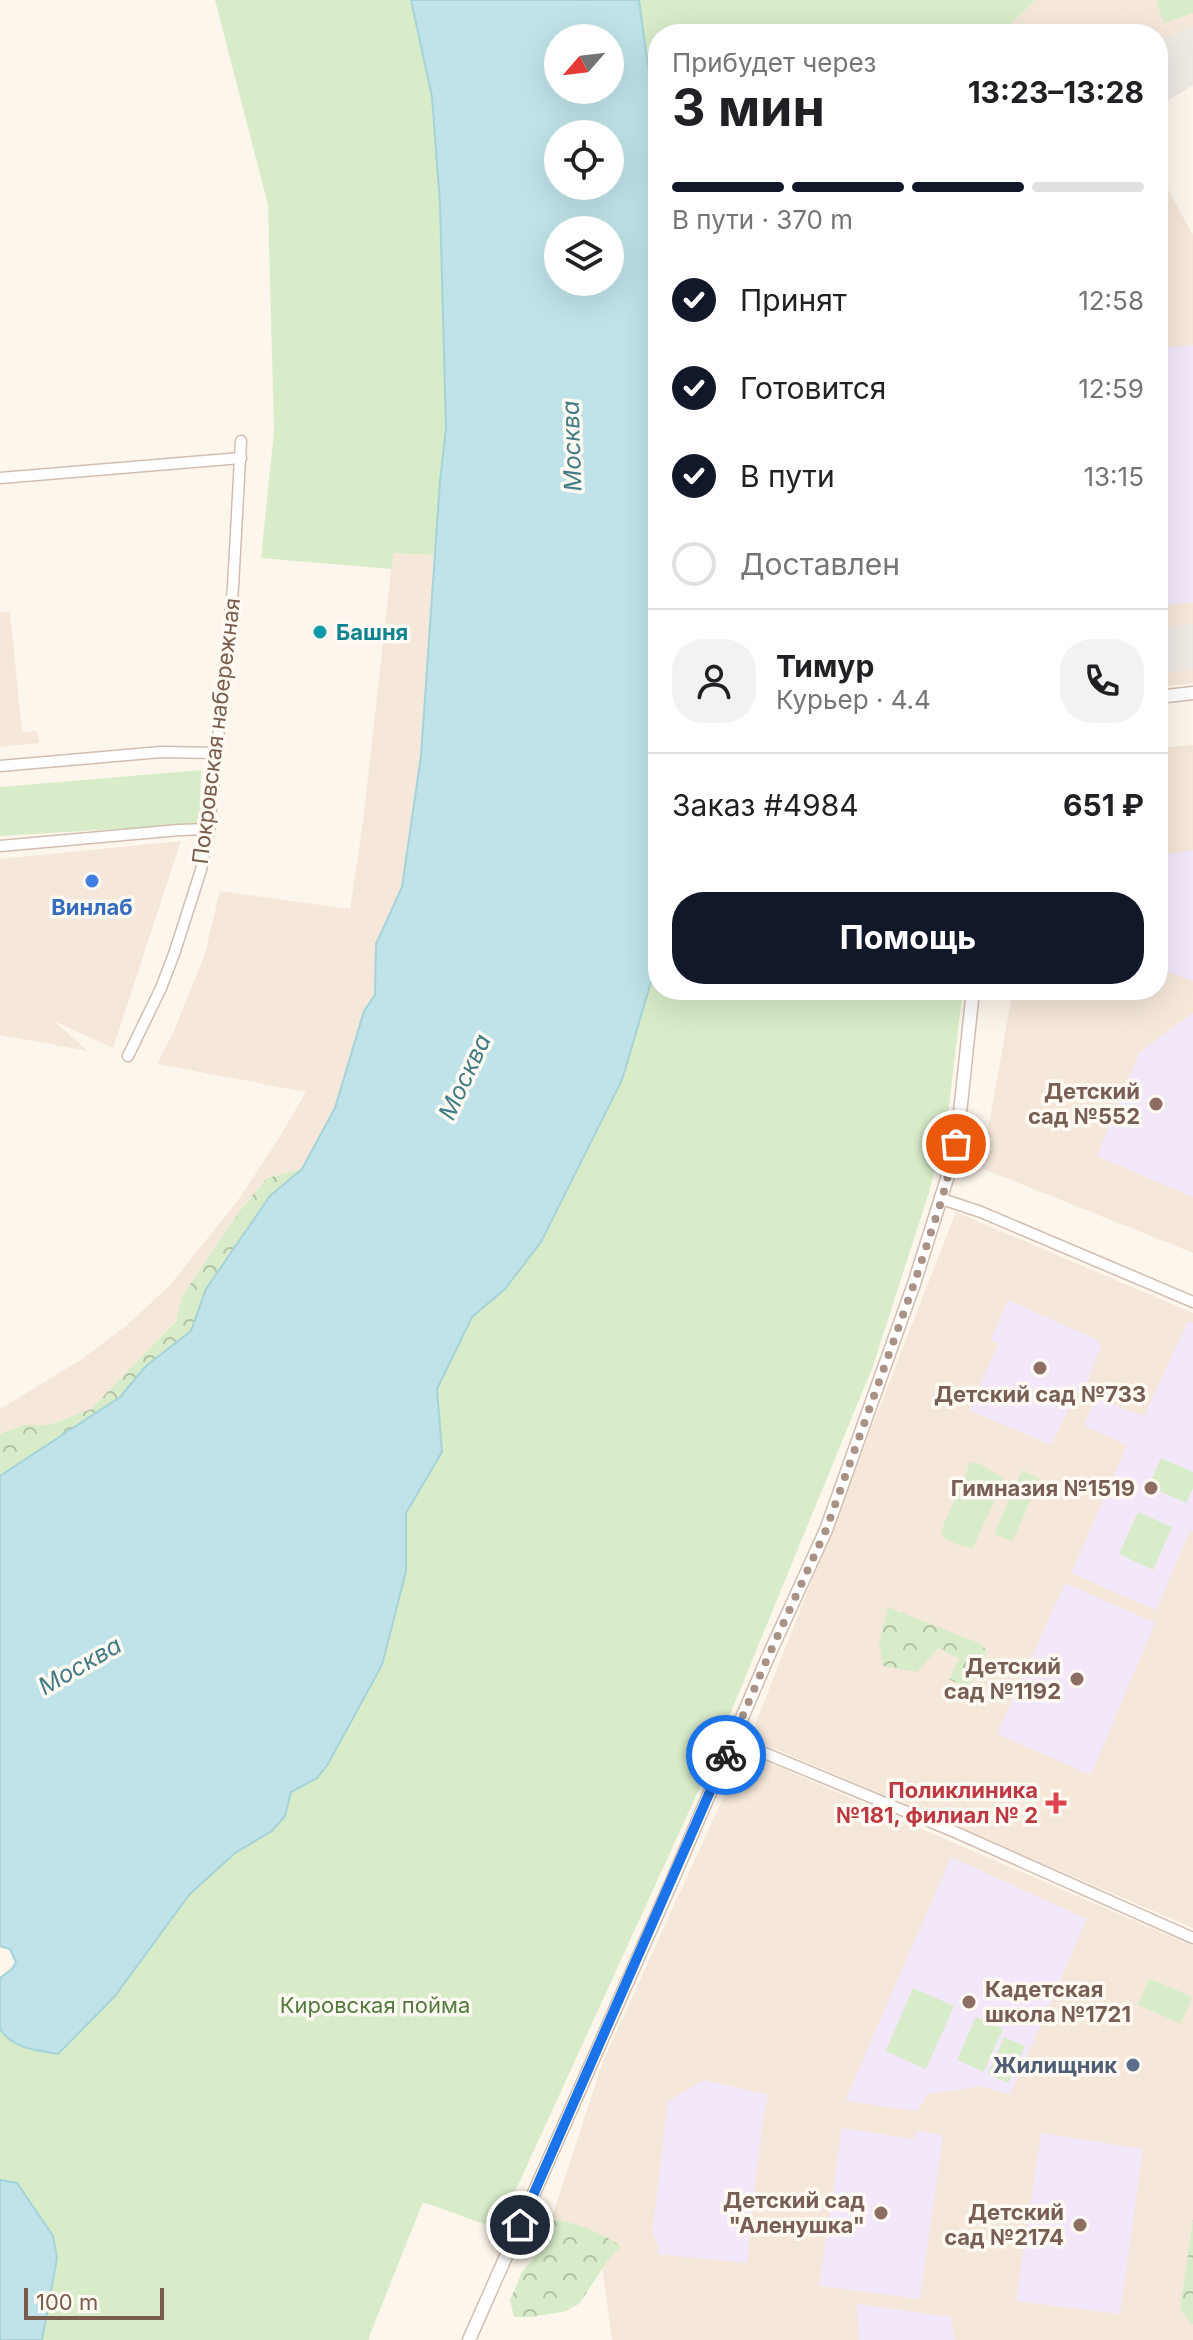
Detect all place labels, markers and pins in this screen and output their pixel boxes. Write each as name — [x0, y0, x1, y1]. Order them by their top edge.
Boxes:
place label: Башня — [336, 619, 408, 645]
marker: Башня — [311, 623, 329, 641]
marker: Винлаб — [83, 872, 101, 890]
place label: Винлаб — [51, 894, 133, 920]
place label: Детский сад №552 — [1028, 1078, 1140, 1129]
marker: Детский сад №552 — [1147, 1095, 1165, 1113]
pin — [922, 1110, 990, 1178]
marker: Детский сад №733 — [1031, 1359, 1049, 1377]
place label: Детский сад №733 — [934, 1381, 1146, 1407]
place label: Гимназия №1519 — [951, 1475, 1135, 1501]
marker: Гимназия №1519 — [1142, 1479, 1160, 1497]
place label: Детский сад №1192 — [944, 1653, 1061, 1704]
marker: Детский сад №1192 — [1068, 1670, 1086, 1688]
place label: Поликлиника №181, филиал № 2 — [836, 1777, 1038, 1828]
marker: Поликлиника №181, филиал № 2 — [1045, 1792, 1067, 1814]
place label: Кадетская школа №1721 — [985, 1976, 1131, 2027]
marker: Кадетская школа №1721 — [960, 1993, 978, 2011]
place label: Жилищник — [993, 2052, 1117, 2078]
marker: Жилищник — [1124, 2056, 1142, 2074]
place label: Детский сад "Аленушка" — [723, 2187, 865, 2238]
pin — [486, 2191, 554, 2259]
place label: Детский сад №2174 — [944, 2199, 1064, 2250]
marker: Детский сад "Аленушка" — [872, 2204, 890, 2222]
marker: Детский сад №2174 — [1071, 2216, 1089, 2234]

